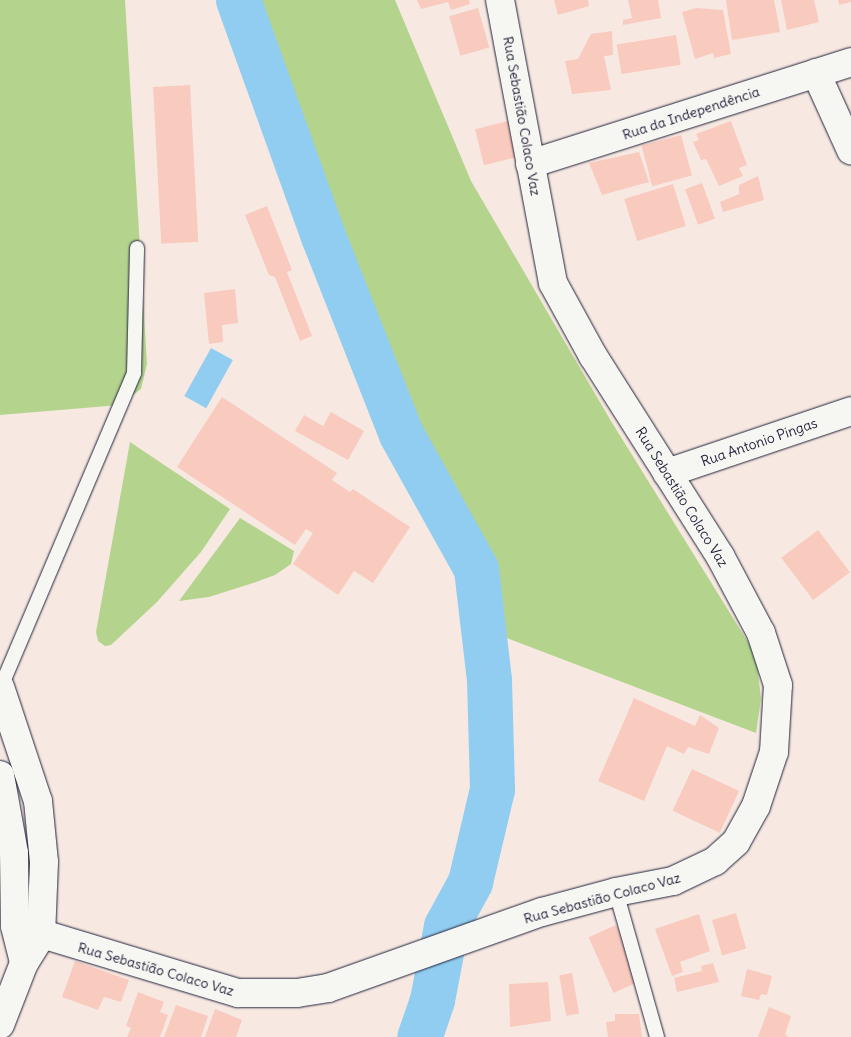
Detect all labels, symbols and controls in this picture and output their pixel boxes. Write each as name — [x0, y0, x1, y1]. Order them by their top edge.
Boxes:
street label: Rua Sebastião Colaco Vaz — [500, 35, 544, 197]
street label: Rua da Independência — [620, 83, 762, 143]
street label: Rua Antonio Pingas — [699, 414, 819, 470]
street label: Rua Sebastião Colaco Vaz — [632, 424, 732, 570]
street label: Rua Sebastião Colaco Vaz — [522, 869, 682, 927]
street label: Rua Sebastião Colaco Vaz — [76, 939, 236, 999]

